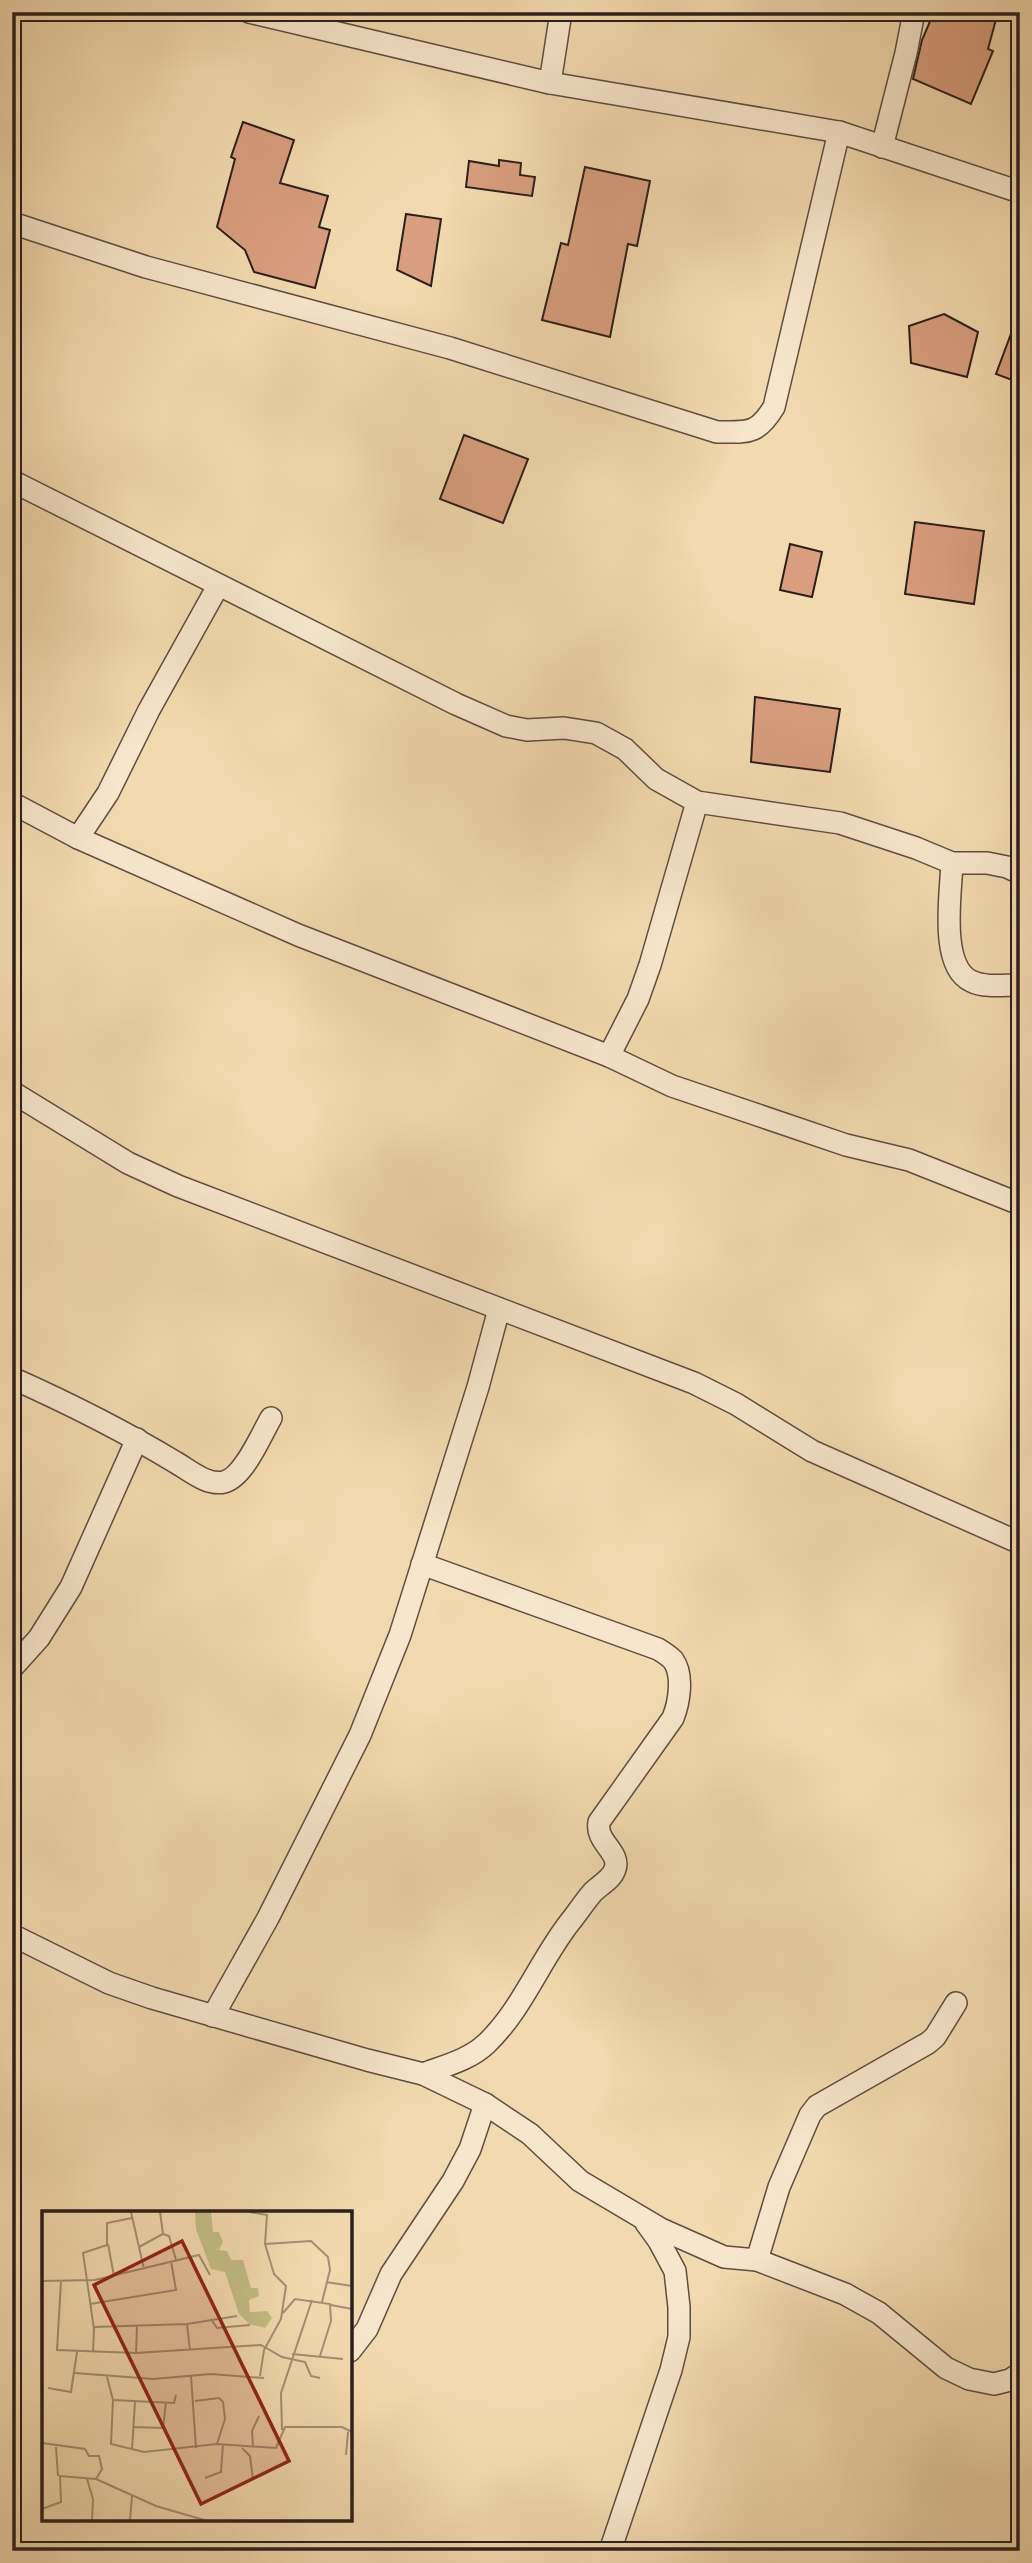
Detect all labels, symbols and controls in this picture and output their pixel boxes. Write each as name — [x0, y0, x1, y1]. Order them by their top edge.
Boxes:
inset map — [42, 2211, 352, 2521]

